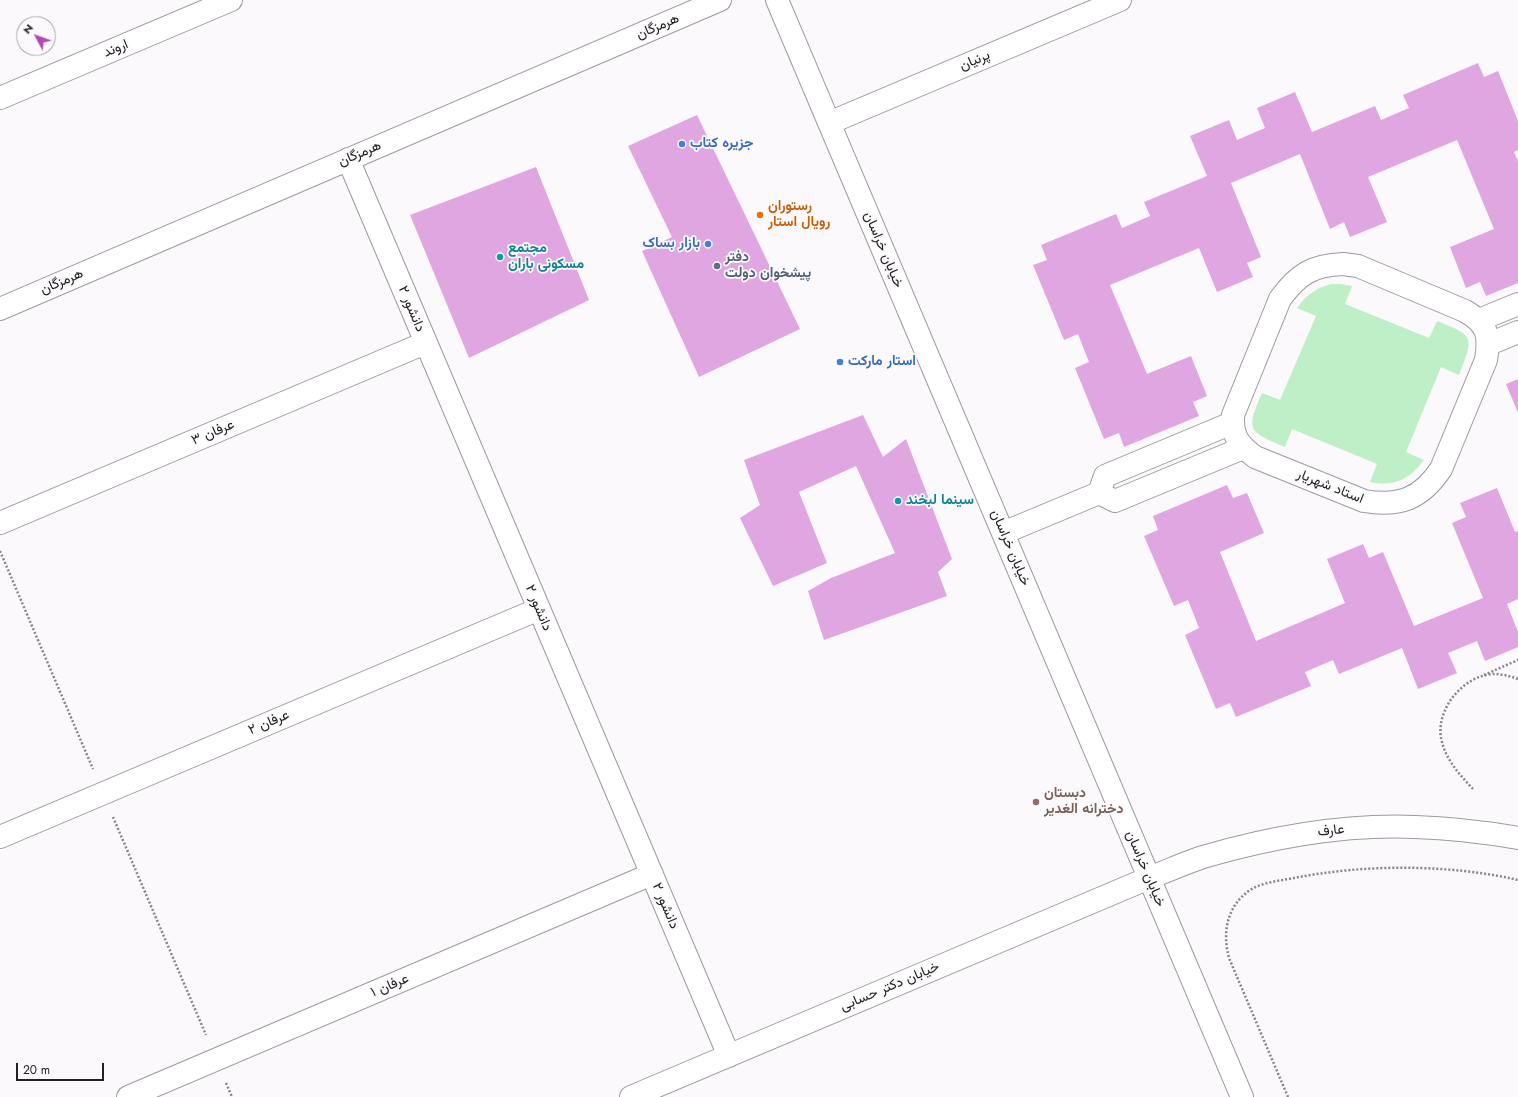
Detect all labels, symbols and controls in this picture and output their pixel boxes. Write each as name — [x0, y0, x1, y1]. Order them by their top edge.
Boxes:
street label: هرمزگان — [634, 10, 682, 44]
north arrow — [16, 16, 56, 56]
text: N — [19, 20, 37, 37]
street label: اروند — [101, 36, 131, 62]
street label: پرنیان — [957, 47, 993, 75]
place label: جزیره کتاب — [690, 136, 754, 152]
street label: هرمزگان — [336, 137, 384, 171]
marker: جزیره کتاب — [677, 139, 687, 149]
place label: رستوران رویال استار — [768, 199, 830, 232]
marker: رستوران رویال استار — [755, 210, 765, 220]
street label: خیابان خراسان — [859, 210, 907, 290]
place label: بازار بساک — [642, 236, 700, 252]
marker: بازار بساک — [703, 239, 713, 249]
place label: مجتمع مسکونی باران — [508, 241, 584, 274]
place label: دفتر پیشخوان دولت — [725, 250, 811, 282]
marker: مجتمع مسکونی باران — [495, 252, 505, 262]
marker: دفتر پیشخوان دولت — [712, 261, 722, 271]
street label: هرمزگان — [38, 265, 86, 299]
street label: دانشور ۲ — [394, 283, 428, 335]
place label: استار مارکت — [848, 354, 916, 370]
marker: استار مارکت — [835, 357, 845, 367]
street label: عرفان ۳ — [189, 417, 237, 449]
street label: استاد شهریار — [1294, 466, 1366, 508]
place label: سینما لبخند — [906, 493, 974, 509]
marker: سینما لبخند — [893, 496, 903, 506]
street label: خیابان خراسان — [986, 508, 1034, 588]
street label: دانشور ۲ — [521, 582, 555, 634]
street label: عرفان ۲ — [246, 707, 292, 739]
place label: دبستان دخترانه الغدیر — [1044, 786, 1123, 818]
marker: دبستان دخترانه الغدیر — [1031, 797, 1041, 807]
street label: عارف — [1317, 821, 1345, 841]
street label: خیابان خراسان — [1121, 829, 1169, 909]
street label: دانشور ۲ — [648, 880, 682, 932]
street label: خیابان دکتر حسابی — [838, 958, 942, 1016]
street label: عرفان ۱ — [369, 971, 411, 1001]
scale bar — [18, 1055, 106, 1081]
text: 20 m — [23, 1061, 50, 1079]

